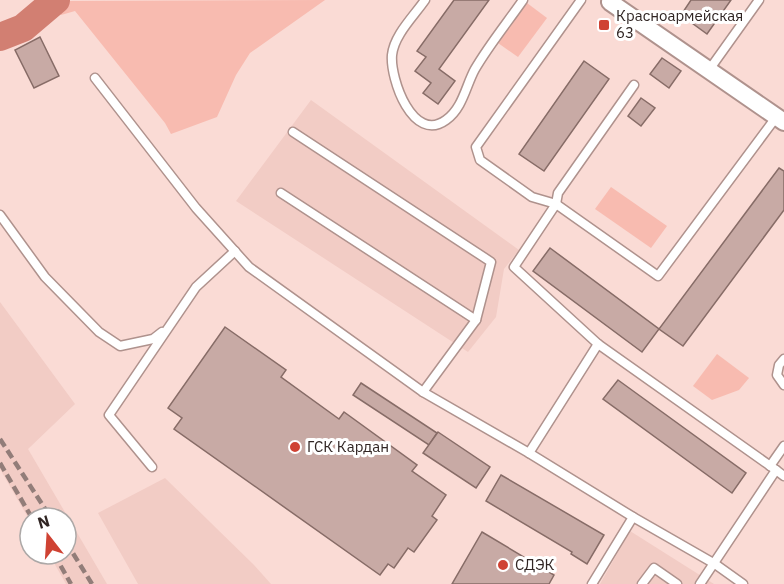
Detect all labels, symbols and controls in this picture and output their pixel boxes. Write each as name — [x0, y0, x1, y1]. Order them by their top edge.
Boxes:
place label: Красноармейская 63 — [616, 6, 743, 42]
marker: Красноармейская 63 — [597, 18, 611, 32]
place label: ГСК Кардан — [307, 437, 389, 456]
marker: ГСК Кардан — [288, 440, 302, 454]
north arrow — [18, 506, 78, 566]
text: N — [35, 510, 52, 533]
place label: СДЭК — [515, 555, 555, 574]
marker: СДЭК — [496, 558, 510, 572]

